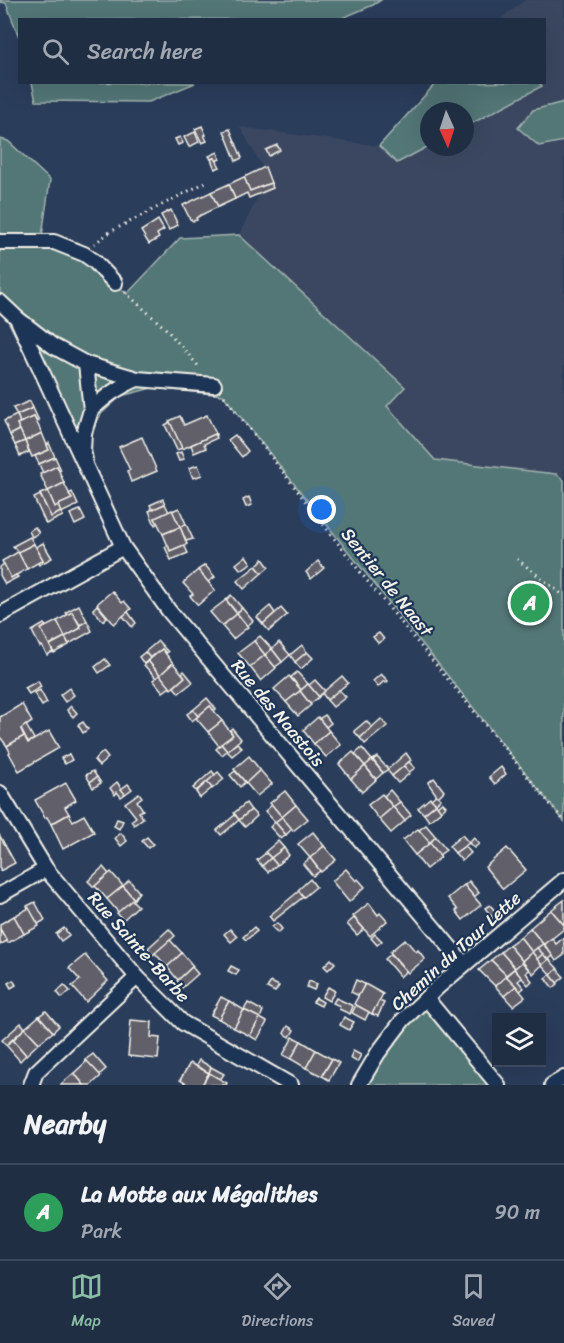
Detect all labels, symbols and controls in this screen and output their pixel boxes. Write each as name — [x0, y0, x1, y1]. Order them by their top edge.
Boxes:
search box — [18, 18, 546, 84]
text: Search here — [87, 32, 203, 71]
icon: search — [39, 35, 72, 68]
north arrow — [420, 102, 474, 156]
your location — [307, 495, 336, 524]
street label: Sentier de Naast — [333, 520, 442, 644]
pin: A — [510, 580, 550, 626]
street label: Rue des Naastois — [223, 652, 334, 775]
street label: Chemin du Tour Lette — [383, 883, 529, 1019]
street label: Rue Sainte-Barbe — [80, 884, 198, 1010]
map controls — [492, 1013, 546, 1067]
button: layers — [492, 1013, 546, 1067]
text: Nearby — [24, 1101, 106, 1147]
text: La Motte aux Mégalithes — [81, 1175, 317, 1214]
text: A — [37, 1195, 50, 1230]
text: 90 m — [495, 1195, 540, 1230]
text: Park — [81, 1214, 122, 1249]
tab: Map — [70, 1270, 103, 1335]
tab: Directions — [242, 1270, 313, 1335]
tab: Saved — [452, 1270, 494, 1335]

